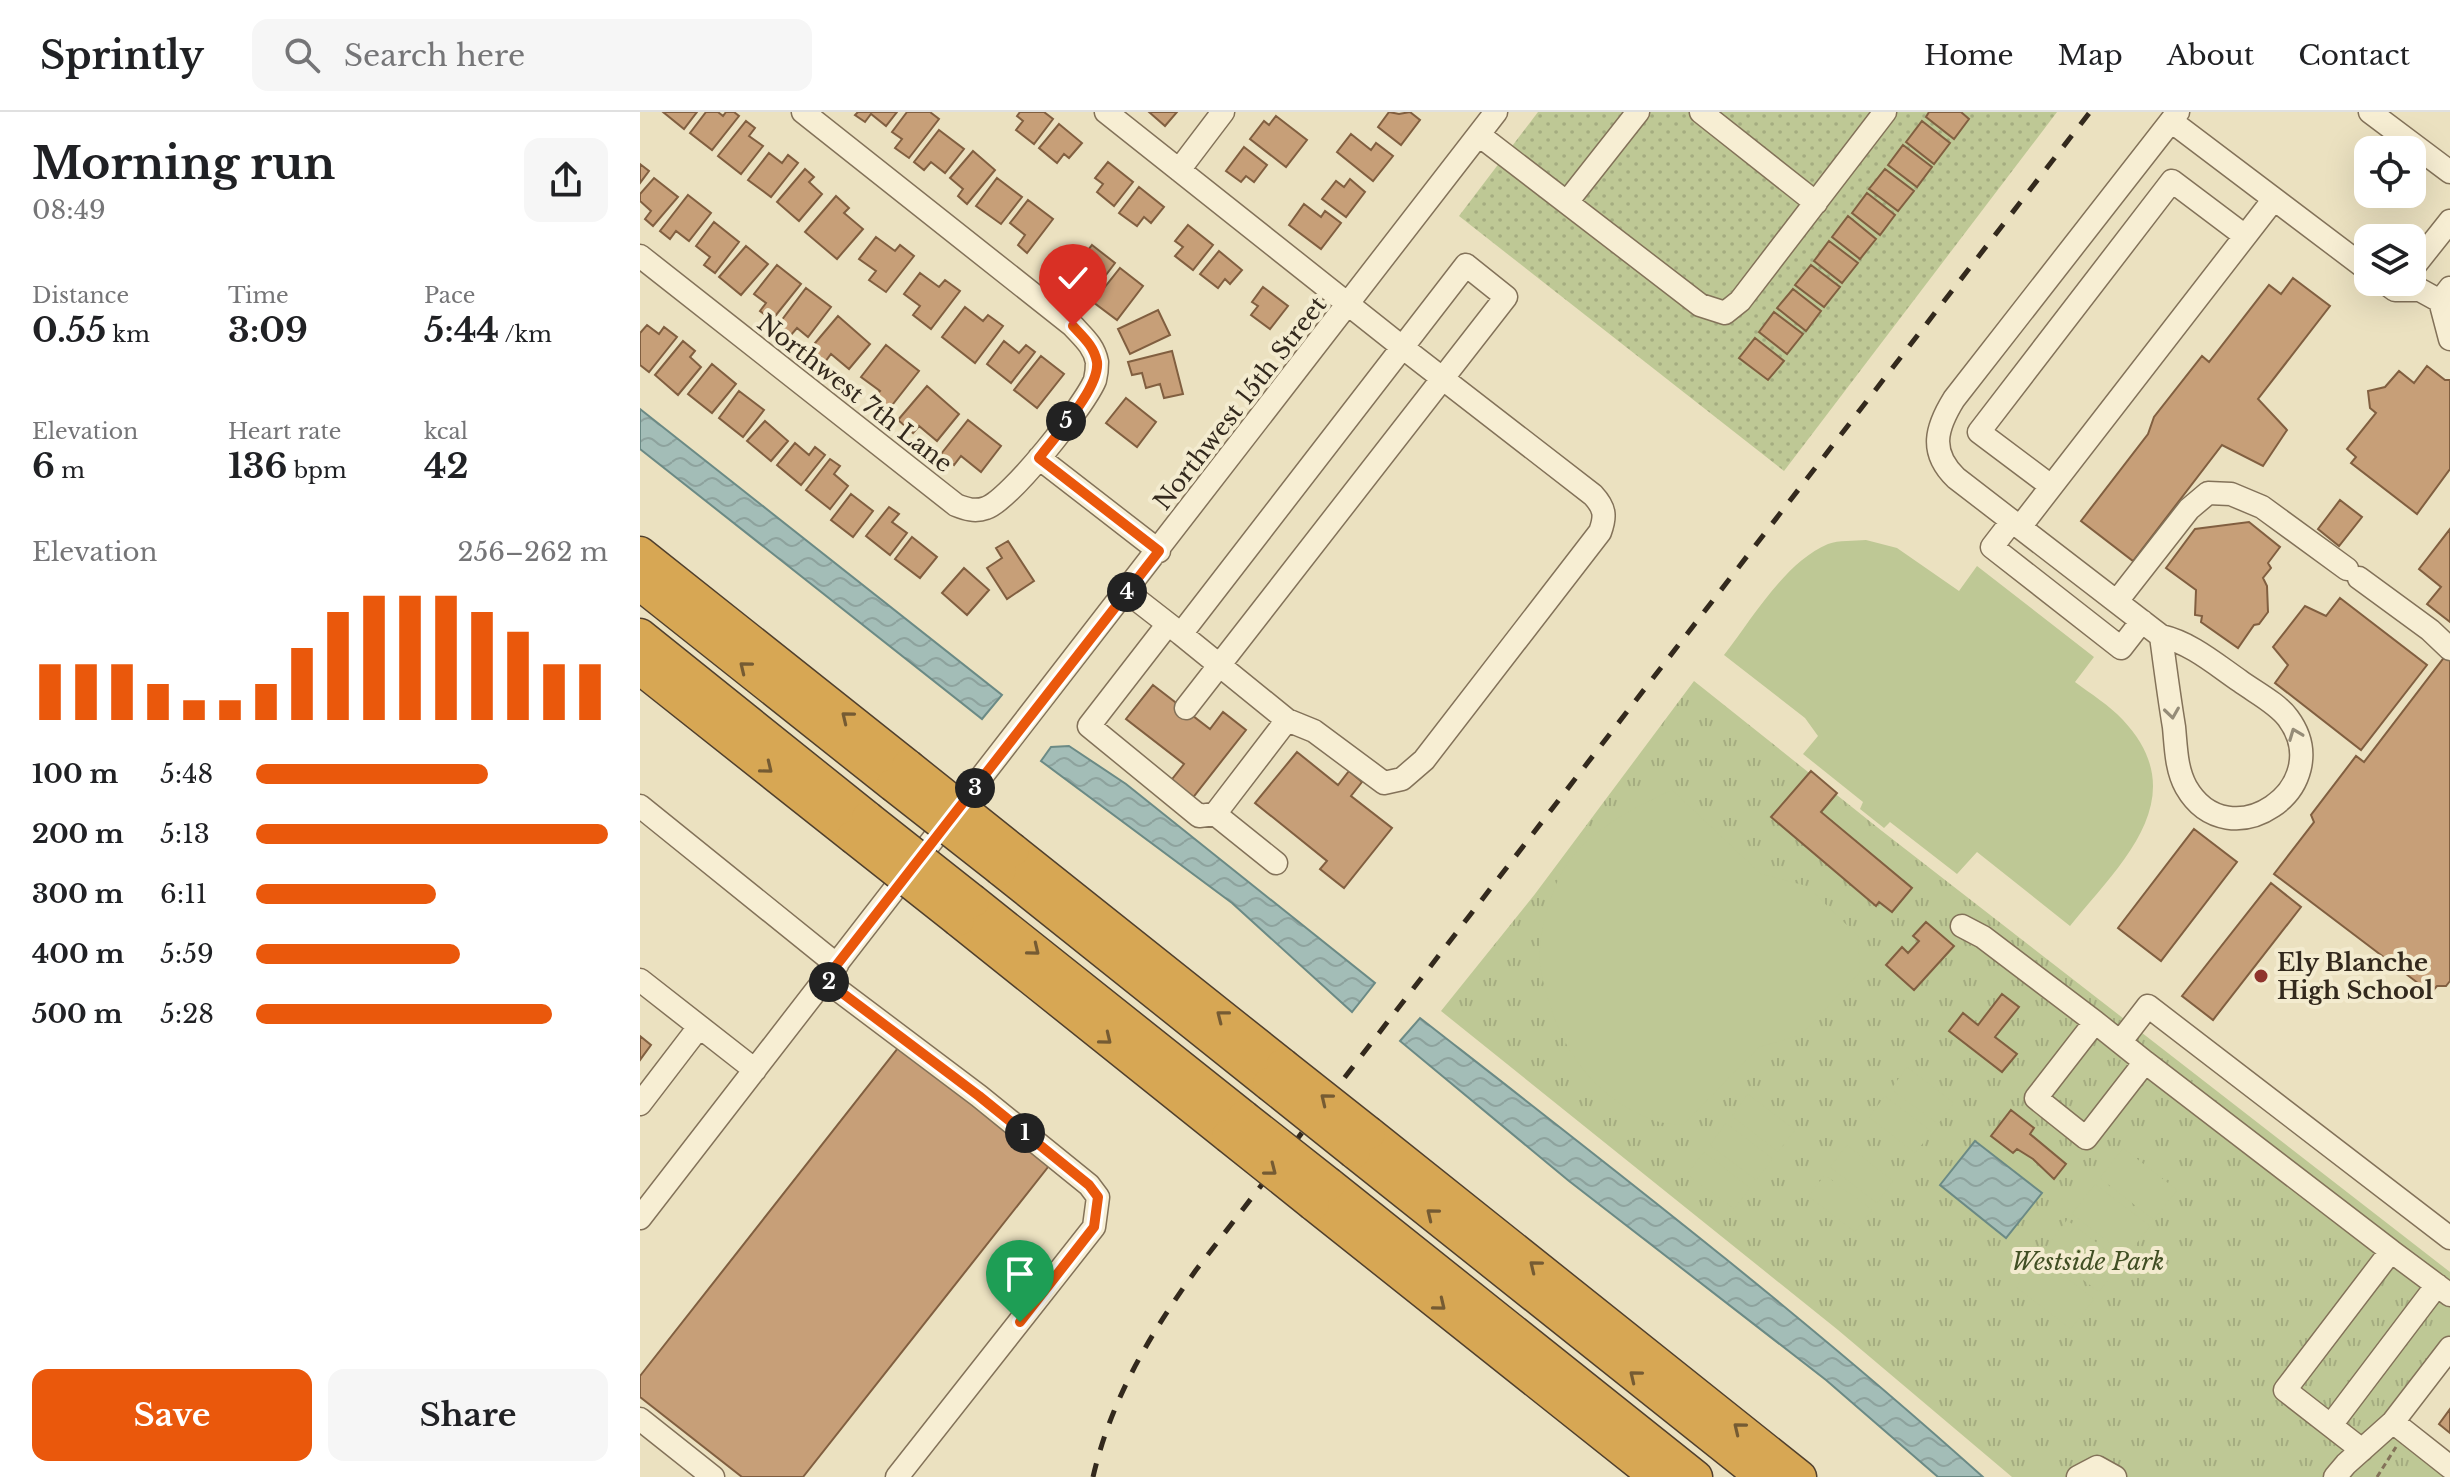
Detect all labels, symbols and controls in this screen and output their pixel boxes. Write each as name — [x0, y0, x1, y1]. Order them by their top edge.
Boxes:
search box — [252, 19, 812, 91]
text: Sprintly — [40, 32, 204, 79]
icon: search — [280, 33, 324, 77]
text: Search here — [344, 37, 525, 74]
text: Home — [1924, 38, 2014, 73]
text: Map — [2058, 38, 2123, 73]
text: About — [2167, 38, 2254, 73]
text: Contact — [2298, 38, 2410, 73]
text: Morning run — [32, 136, 335, 191]
map controls — [2354, 136, 2426, 296]
button: locate — [2354, 136, 2426, 208]
button: share — [524, 138, 608, 222]
text: 08:49 — [32, 194, 106, 226]
button: layers — [2354, 224, 2426, 296]
pin — [1039, 244, 1107, 326]
icon: check — [1051, 256, 1095, 300]
text: Distance — [32, 282, 129, 309]
text: Time — [228, 282, 289, 309]
text: Pace — [424, 282, 475, 309]
street label: Northwest 15th Street — [1148, 291, 1332, 515]
street label: Northwest 7th Lane — [752, 308, 958, 478]
text: 0.55 — [32, 309, 106, 351]
text: 3:09 — [228, 309, 308, 351]
text: 5:44 — [424, 309, 499, 351]
text: km — [106, 321, 150, 348]
text: /km — [499, 321, 552, 348]
pin: 5 — [1046, 401, 1086, 441]
text: 5 — [1059, 407, 1073, 434]
text: Elevation — [32, 418, 138, 445]
text: Heart rate — [228, 418, 341, 445]
text: kcal — [424, 418, 468, 445]
text: 6 — [32, 445, 55, 487]
text: 136 — [228, 445, 287, 487]
text: 42 — [424, 445, 469, 487]
text: m — [55, 457, 85, 484]
text: bpm — [287, 457, 347, 484]
text: Elevation — [32, 536, 158, 568]
text: 256–262 m — [458, 536, 608, 568]
pin: 4 — [1107, 572, 1147, 612]
text: 4 — [1120, 578, 1134, 605]
one-way arrow — [740, 662, 754, 677]
one-way arrow — [2163, 706, 2180, 720]
one-way arrow — [841, 713, 856, 727]
one-way arrow — [2288, 728, 2305, 742]
text: 100 m — [32, 758, 118, 790]
text: 5:48 — [160, 758, 213, 790]
one-way arrow — [758, 759, 773, 773]
pin: 3 — [955, 768, 995, 808]
text: 3 — [968, 774, 982, 801]
text: 200 m — [32, 818, 124, 850]
text: 5:13 — [160, 818, 210, 850]
text: 300 m — [32, 878, 124, 910]
text: 6:11 — [160, 878, 207, 910]
text: 400 m — [32, 938, 124, 970]
text: 5:59 — [160, 938, 214, 970]
one-way arrow — [1025, 940, 1039, 955]
place label: Ely Blanche High School — [2277, 948, 2434, 1005]
pin: 2 — [809, 962, 849, 1002]
marker: Ely Blanche High School — [2252, 967, 2270, 985]
text: 2 — [822, 968, 836, 995]
text: 500 m — [32, 998, 122, 1030]
text: 5:28 — [160, 998, 214, 1030]
one-way arrow — [1216, 1012, 1231, 1026]
one-way arrow — [1097, 1029, 1111, 1044]
one-way arrow — [1321, 1094, 1335, 1109]
pin: 1 — [1005, 1113, 1045, 1153]
text: 1 — [1020, 1119, 1030, 1146]
one-way arrow — [1262, 1160, 1276, 1175]
one-way arrow — [1427, 1209, 1441, 1224]
pin — [986, 1240, 1054, 1322]
park label: Westside Park — [2012, 1247, 2164, 1276]
icon: arrive — [998, 1252, 1042, 1296]
one-way arrow — [1529, 1262, 1544, 1276]
one-way arrow — [1431, 1295, 1445, 1310]
button: Save — [32, 1369, 312, 1461]
button: Share — [328, 1369, 608, 1461]
one-way arrow — [1630, 1371, 1644, 1386]
one-way arrow — [1733, 1424, 1748, 1438]

